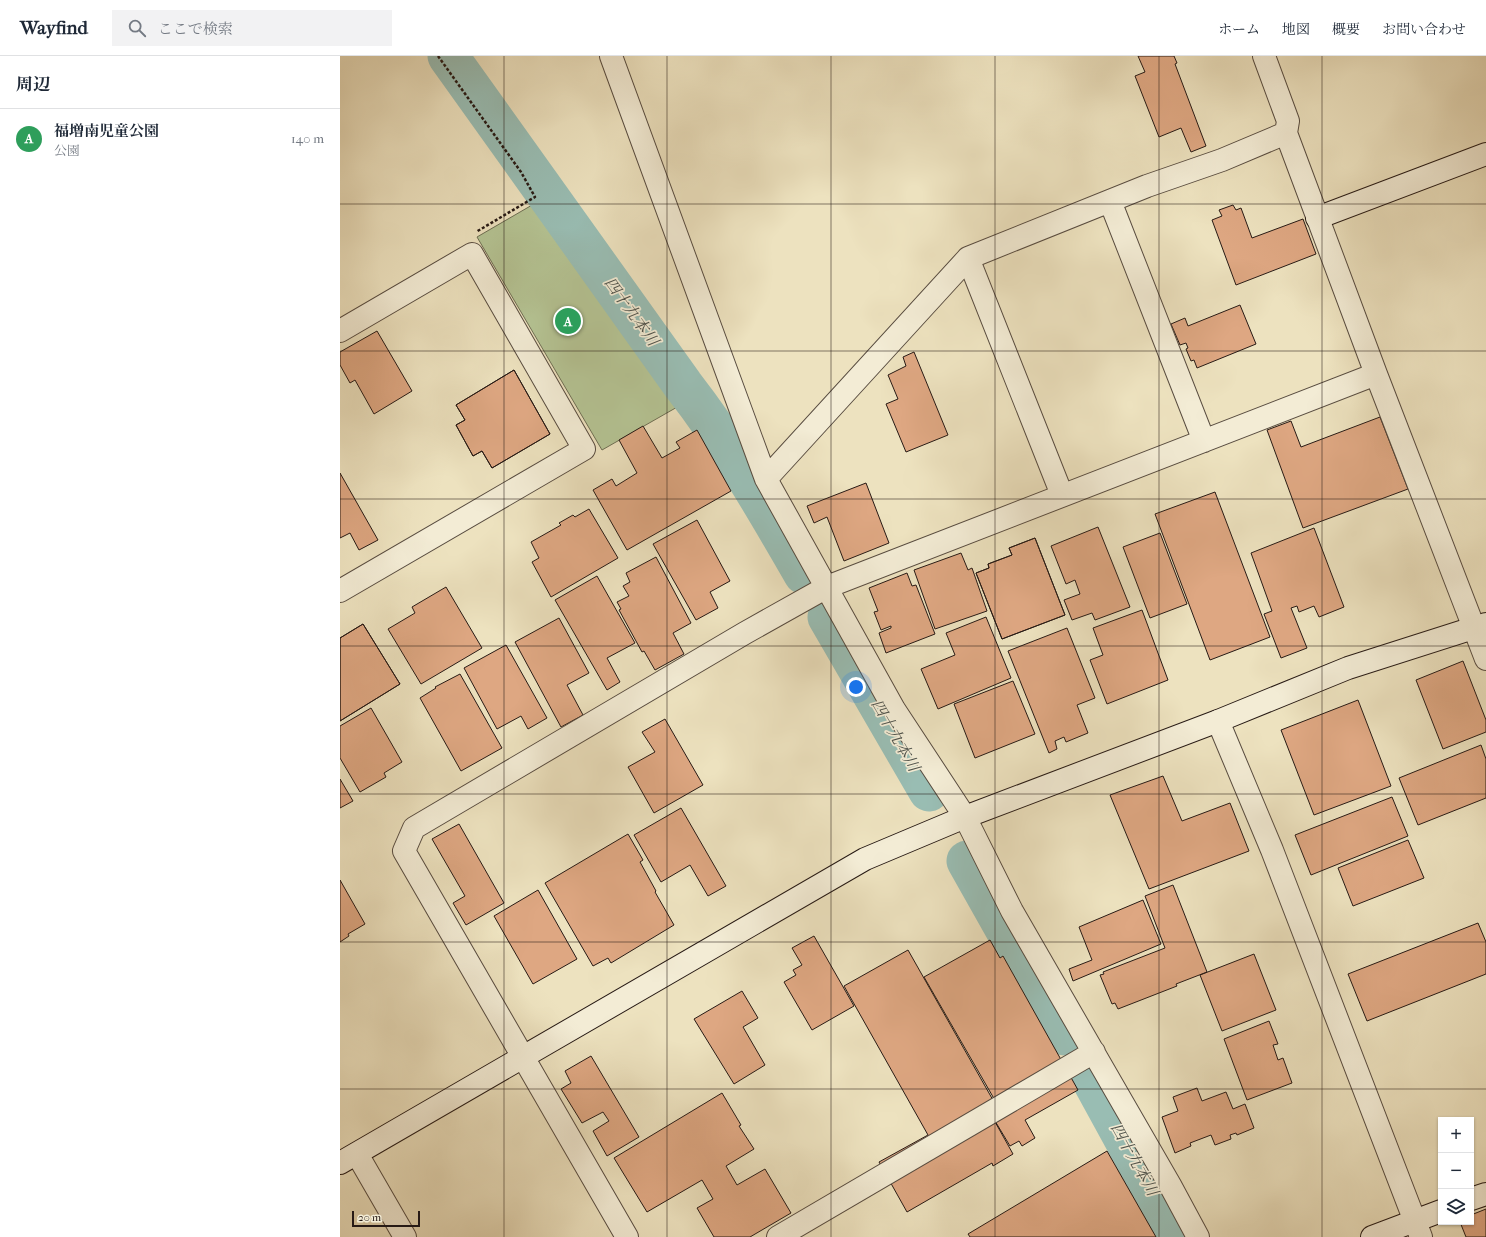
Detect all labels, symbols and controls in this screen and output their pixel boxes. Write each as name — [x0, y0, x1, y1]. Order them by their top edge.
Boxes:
search box — [112, 10, 392, 46]
text: Wayfind — [20, 17, 88, 39]
icon: search — [126, 17, 148, 39]
text: ここで検索 — [158, 20, 233, 38]
text: ホーム — [1218, 21, 1260, 38]
text: 地図 — [1282, 21, 1310, 38]
text: 概要 — [1332, 21, 1360, 38]
text: お問い合わせ — [1382, 21, 1466, 38]
text: 周辺 — [16, 74, 50, 94]
text: 福増南児童公園 — [54, 122, 159, 140]
text: A — [25, 131, 33, 146]
text: 140 m — [291, 131, 324, 146]
text: 公園 — [54, 143, 80, 158]
water label: 四十九本川 — [600, 273, 664, 351]
pin: A — [555, 306, 581, 336]
your location — [846, 677, 866, 697]
water label: 四十九本川 — [867, 696, 925, 776]
map controls — [1438, 1117, 1474, 1225]
button: + — [1438, 1117, 1474, 1153]
water label: 四十九本川 — [1107, 1120, 1163, 1201]
button: − — [1438, 1153, 1474, 1189]
button: layers — [1438, 1189, 1474, 1225]
scale bar — [352, 1209, 420, 1228]
text: 20 m — [358, 1211, 381, 1224]

